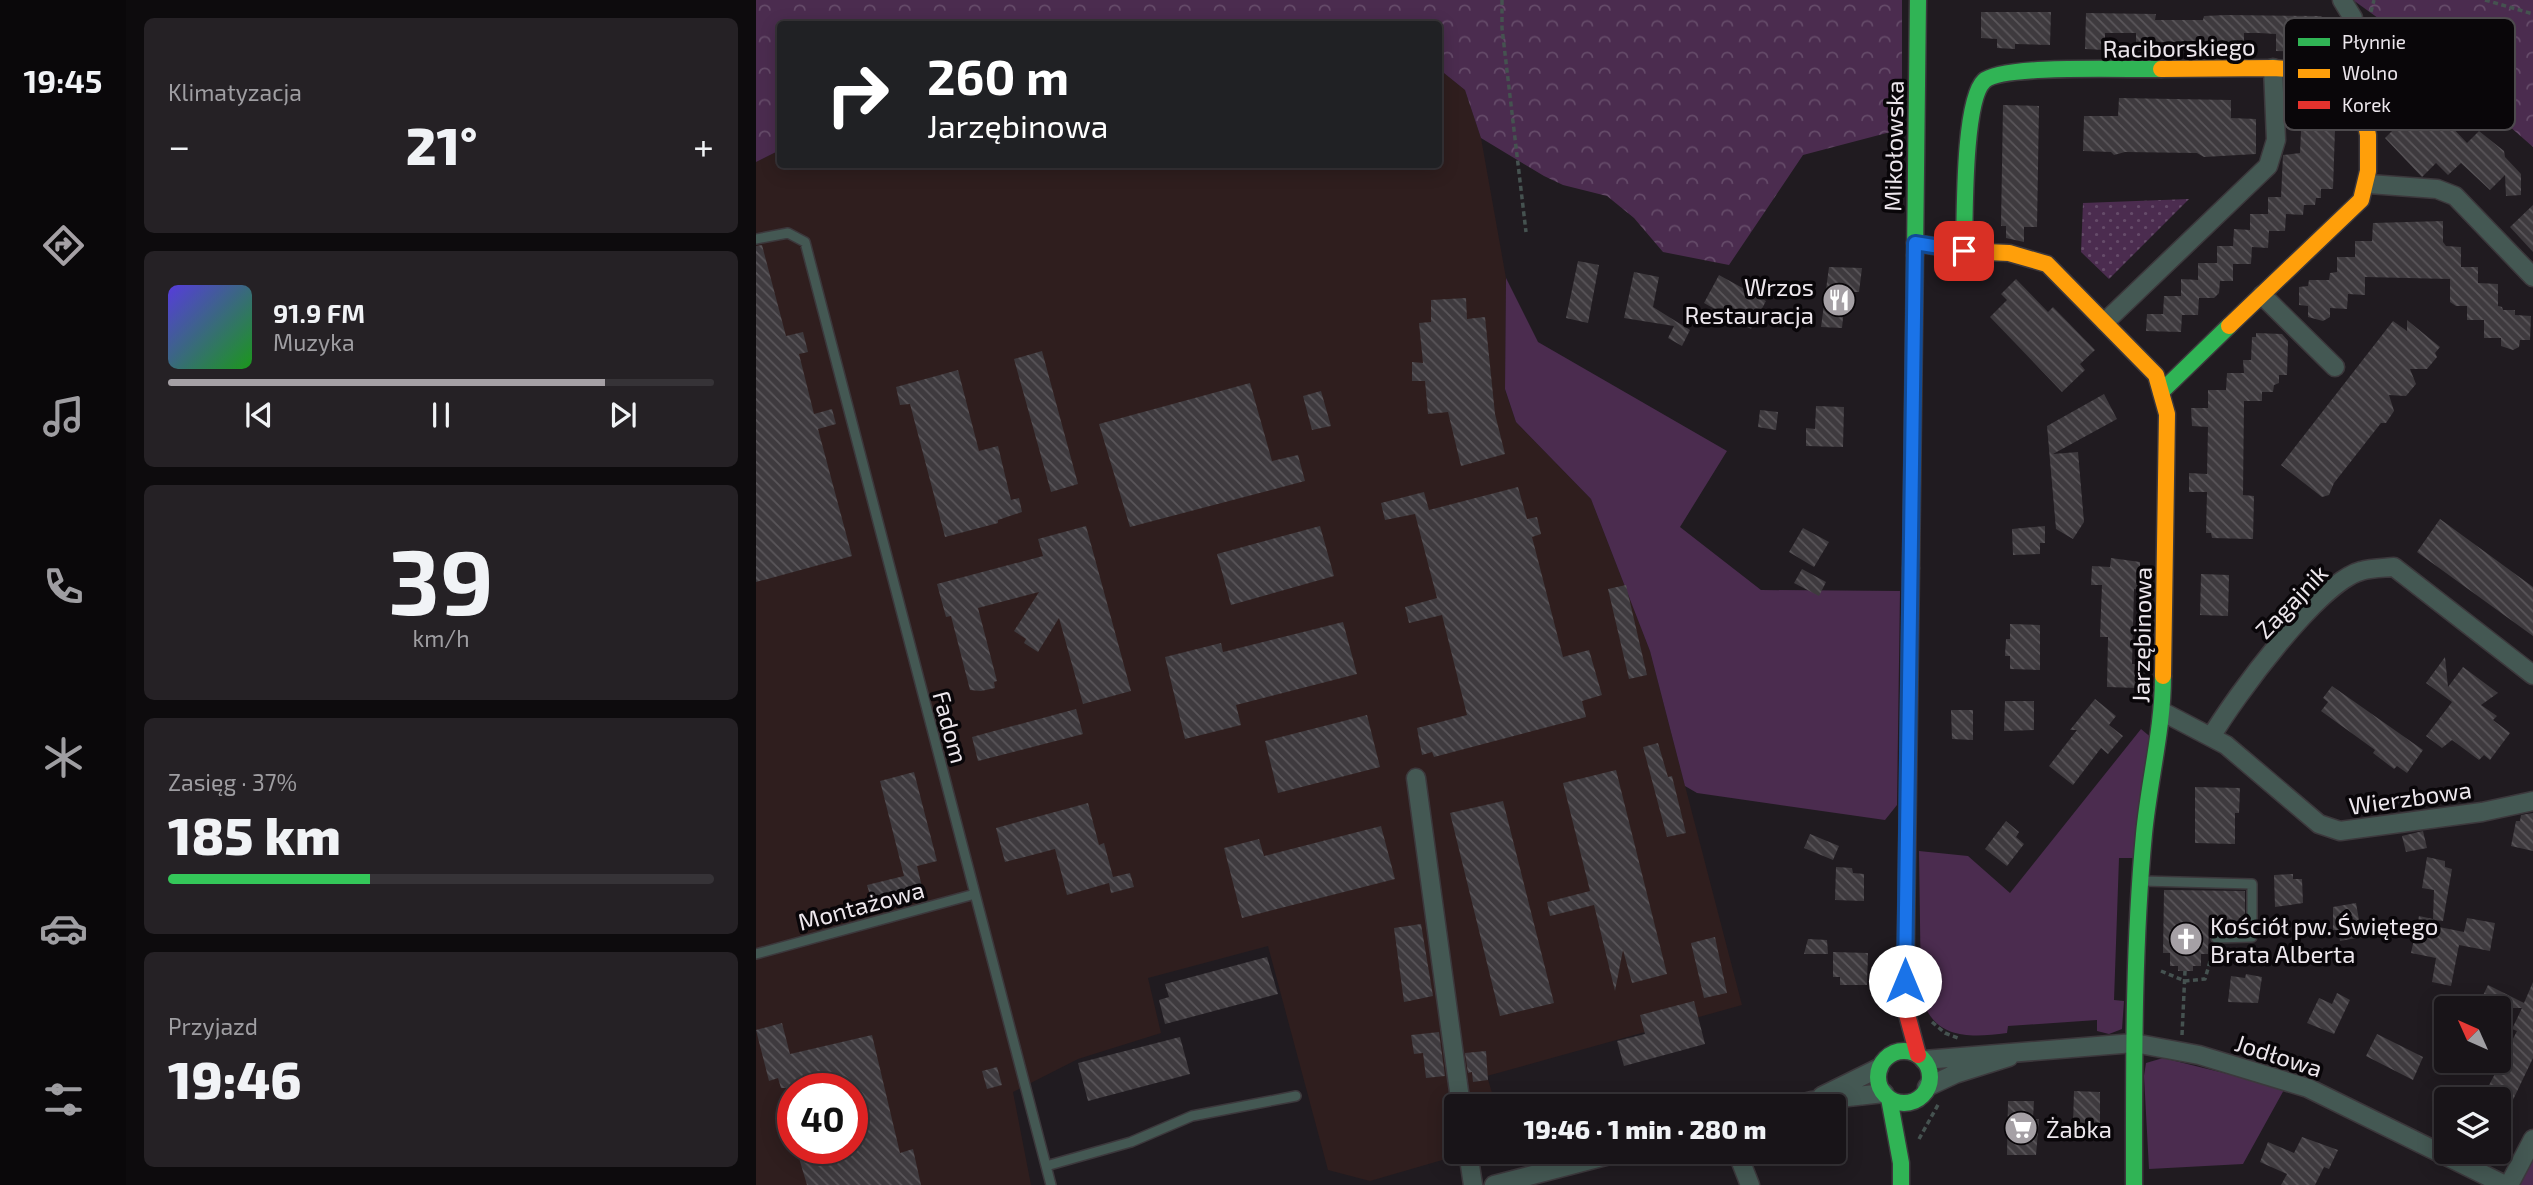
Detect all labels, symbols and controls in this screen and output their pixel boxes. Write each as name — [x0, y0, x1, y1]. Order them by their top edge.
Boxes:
legend — [2284, 18, 2515, 130]
text: Płynnie — [2342, 30, 2406, 53]
street label: Raciborskiego — [2102, 31, 2256, 63]
text: 260 m — [927, 46, 1069, 105]
icon: right — [812, 49, 903, 140]
text: 19:45 — [24, 61, 102, 99]
text: Wolno — [2342, 61, 2398, 84]
text: Klimatyzacja — [168, 78, 302, 106]
street label: Mikołowska — [1877, 80, 1909, 212]
text: Korek — [2342, 93, 2391, 116]
text: Jarzębinowa — [927, 106, 1108, 144]
text: 21° — [406, 113, 477, 175]
text: − — [168, 122, 190, 168]
text: + — [693, 122, 714, 168]
icon: directions — [39, 221, 88, 270]
pin — [1934, 221, 1994, 281]
icon: arrive — [1945, 232, 1983, 270]
place label: Wrzos Restauracja — [1684, 272, 1814, 329]
restaurant icon: Wrzos Restauracja — [1820, 281, 1858, 319]
text: 91.9 FM — [273, 297, 365, 328]
text: Muzyka — [273, 328, 355, 356]
icon: music — [39, 392, 88, 441]
icon: previous — [240, 396, 278, 434]
icon: pause — [422, 396, 460, 434]
icon: next — [604, 396, 642, 434]
text: 39 — [388, 524, 494, 633]
street label: Zagajnik — [2249, 558, 2333, 644]
icon: phone — [39, 562, 88, 611]
street label: Jarzębinowa — [2125, 567, 2157, 703]
text: km/h — [412, 624, 470, 652]
street label: Fadom — [927, 688, 975, 766]
icon: climate — [39, 733, 88, 782]
text: Zasięg · 37% — [168, 768, 297, 796]
street label: Wierzbowa — [2347, 774, 2473, 820]
text: 185 km — [168, 803, 341, 865]
street label: Montażowa — [795, 874, 927, 936]
icon: car — [39, 904, 88, 953]
place label: Kościół pw. Świętego Brata Alberta — [2210, 911, 2438, 968]
church icon: Kościół pw. Świętego Brata Alberta — [2167, 920, 2205, 958]
position arrow — [1868, 944, 1942, 1018]
north arrow — [2434, 996, 2511, 1073]
map controls — [2434, 996, 2511, 1164]
text: Przyjazd — [168, 1012, 258, 1040]
street label: Jodłowa — [2232, 1027, 2326, 1083]
text: 19:46 — [168, 1047, 302, 1109]
speed limit sign: 40 — [777, 1073, 868, 1164]
icon: filters — [39, 1075, 88, 1124]
button: layers — [2434, 1087, 2511, 1164]
supermarket icon: Żabka — [2002, 1109, 2040, 1147]
text: 19:46 · 1 min · 280 m — [1523, 1113, 1767, 1144]
place label: Żabka — [2046, 1114, 2112, 1143]

